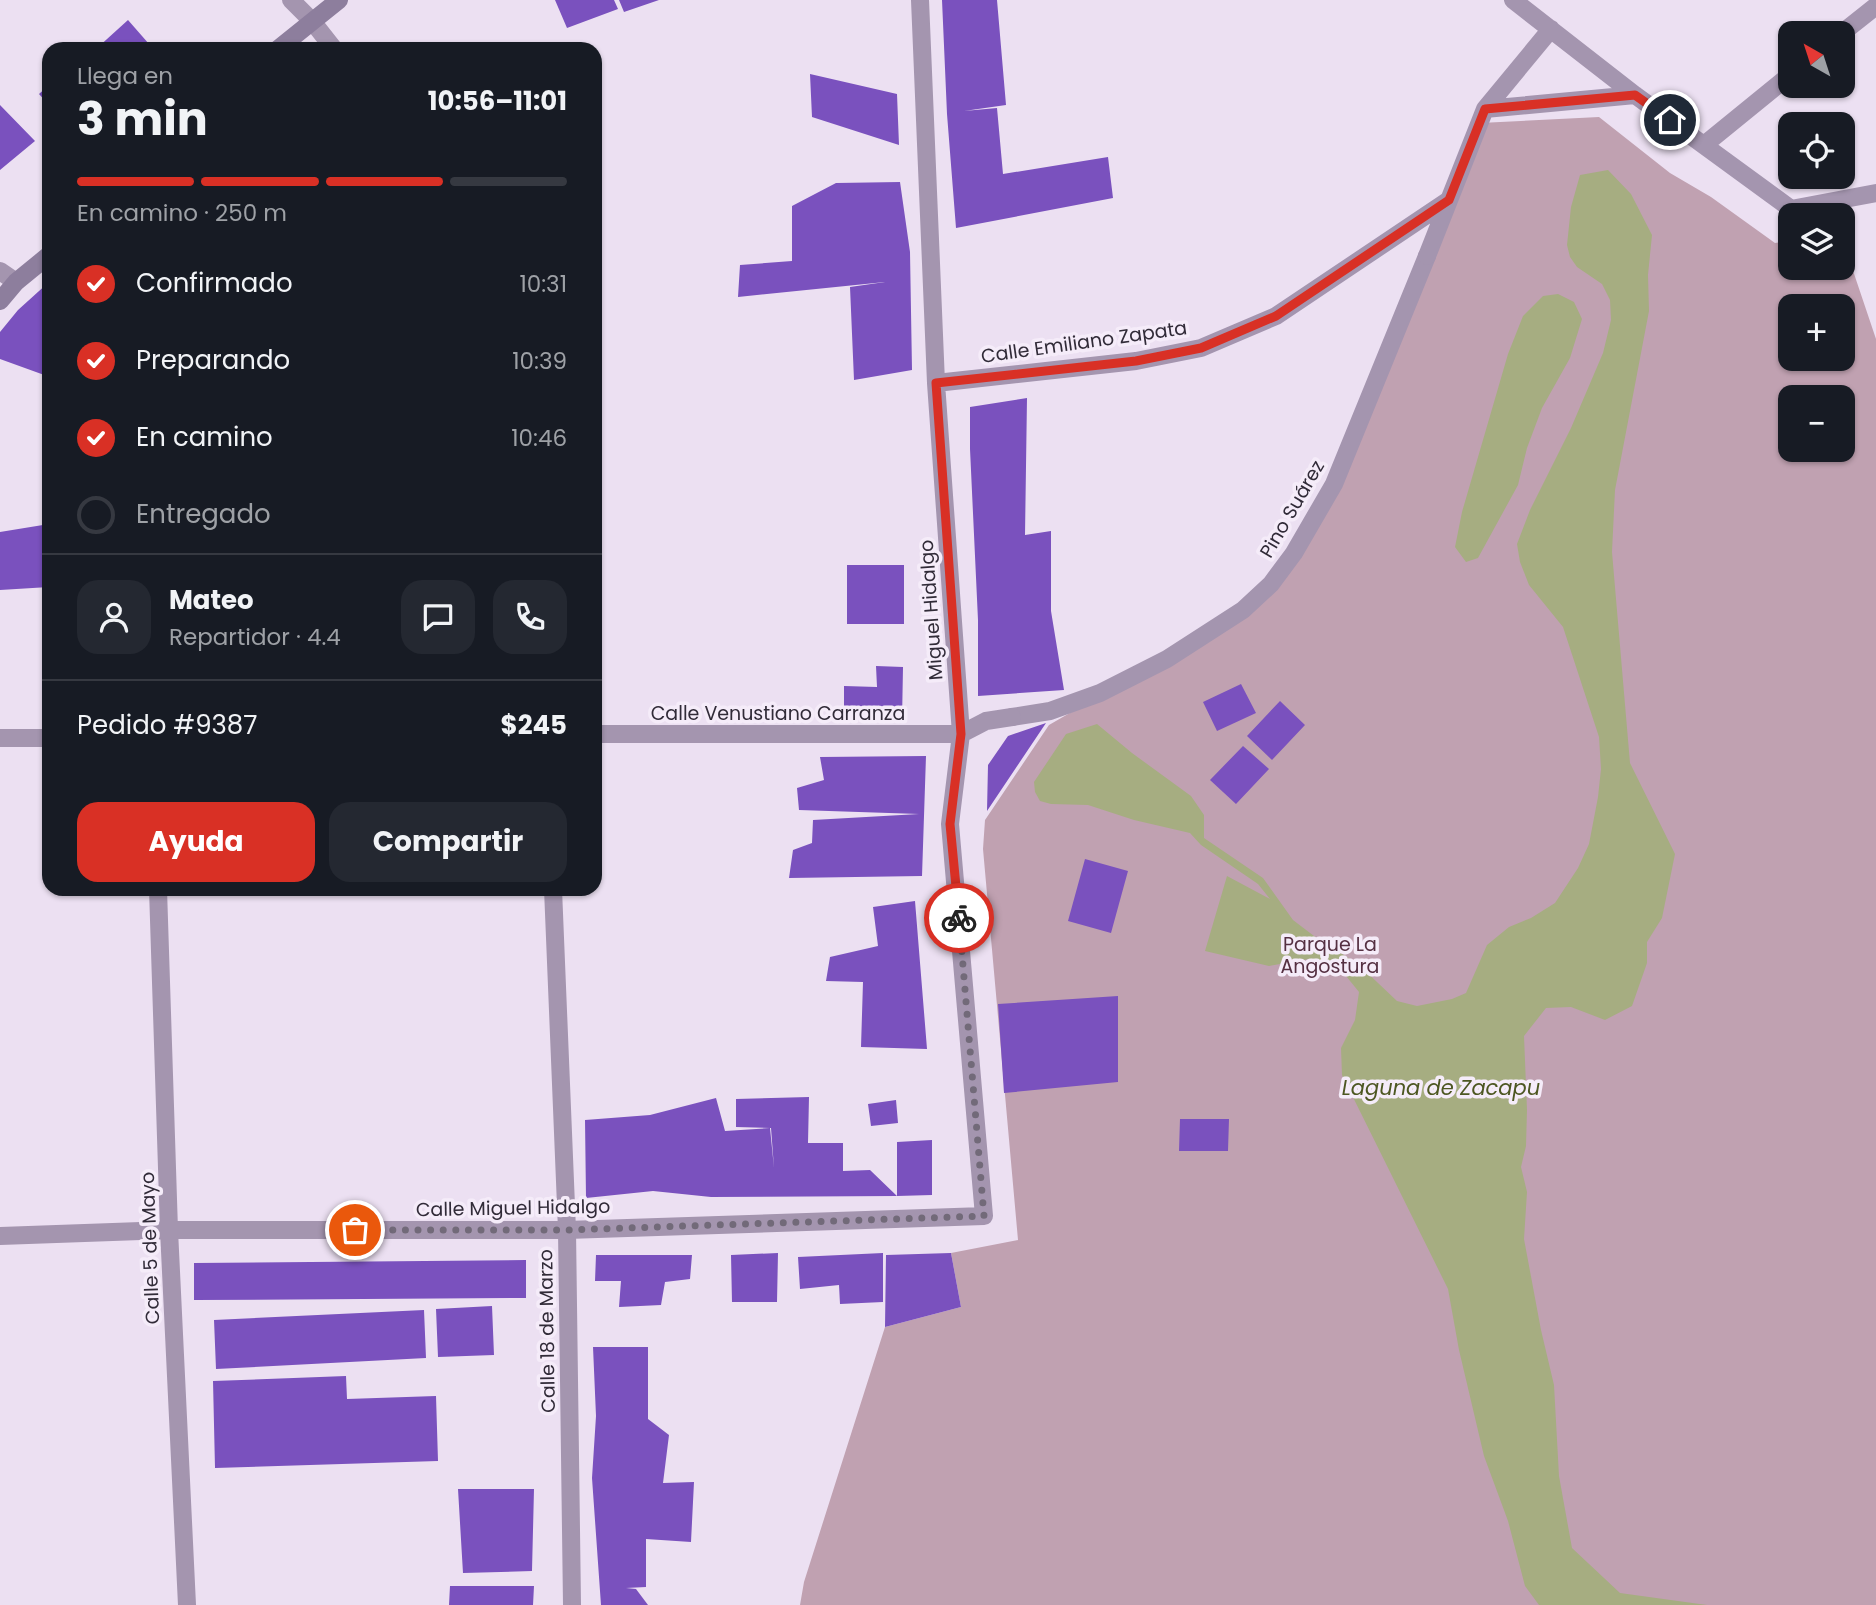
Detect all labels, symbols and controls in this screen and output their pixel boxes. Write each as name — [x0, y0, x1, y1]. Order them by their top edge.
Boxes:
north arrow — [1778, 21, 1855, 98]
map controls — [1778, 21, 1855, 462]
text: Llega en — [77, 60, 173, 92]
text: 10:56–11:01 — [428, 83, 567, 119]
text: 3 min — [77, 87, 208, 151]
pin — [1640, 90, 1700, 150]
icon: home — [1651, 101, 1689, 139]
button: locate — [1778, 112, 1855, 189]
text: En camino · 250 m — [77, 197, 287, 229]
button: layers — [1778, 203, 1855, 280]
icon: check — [77, 265, 115, 303]
text: Confirmado — [136, 265, 293, 301]
text: 10:31 — [519, 268, 567, 300]
button: + — [1778, 294, 1855, 371]
street label: Calle Emiliano Zapata — [979, 314, 1189, 370]
icon: check — [77, 342, 115, 380]
text: Preparando — [136, 342, 290, 378]
text: 10:39 — [512, 345, 567, 377]
button: − — [1778, 385, 1855, 462]
icon: check — [77, 419, 115, 457]
text: En camino — [136, 419, 273, 455]
text: 10:46 — [511, 422, 567, 454]
street label: Pino Suárez — [1253, 455, 1331, 563]
text: Entregado — [136, 496, 271, 532]
street label: Miguel Hidalgo — [913, 539, 949, 681]
button: person — [77, 580, 151, 654]
button: chat — [401, 580, 475, 654]
button: phone — [493, 580, 567, 654]
text: Mateo — [169, 582, 254, 618]
text: Repartidor · 4.4 — [169, 621, 341, 653]
street label: Calle Venustiano Carranza — [651, 700, 905, 727]
text: Pedido #9387 — [77, 707, 257, 743]
text: $245 — [501, 707, 567, 743]
button: Ayuda — [77, 802, 315, 882]
button: Compartir — [329, 802, 567, 882]
courier — [924, 883, 994, 953]
icon: bike — [940, 899, 978, 937]
park label: Parque La Angostura — [1281, 931, 1379, 980]
water label: Laguna de Zacapu — [1342, 1073, 1540, 1102]
street label: Calle 5 de Mayo — [134, 1171, 166, 1325]
street label: Calle Miguel Hidalgo — [416, 1193, 610, 1223]
pin — [325, 1200, 385, 1260]
icon: bag — [336, 1211, 374, 1249]
street label: Calle 18 de Marzo — [532, 1249, 562, 1413]

